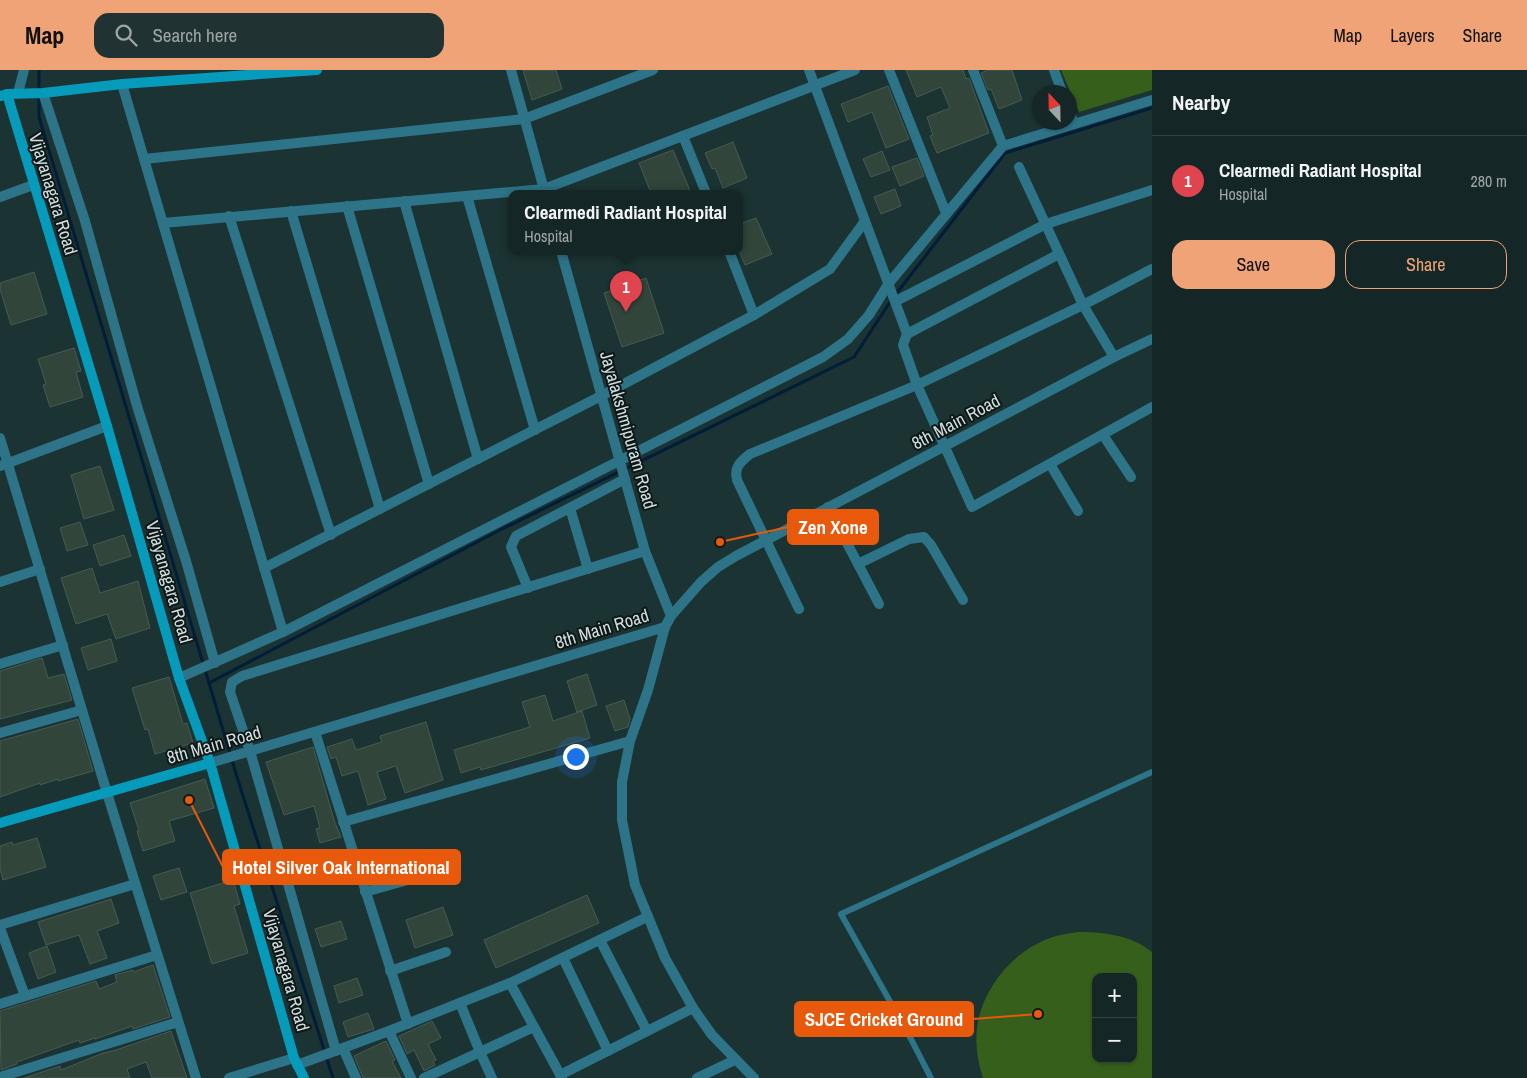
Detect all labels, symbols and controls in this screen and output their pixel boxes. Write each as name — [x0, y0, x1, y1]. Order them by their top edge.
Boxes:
search box — [94, 13, 444, 58]
text: Map — [25, 19, 64, 51]
icon: search — [112, 21, 140, 49]
text: Search here — [152, 22, 237, 48]
text: Map — [1334, 23, 1362, 48]
text: Layers — [1390, 23, 1435, 48]
text: Share — [1463, 23, 1502, 48]
north arrow — [1032, 85, 1077, 130]
text: Nearby — [1172, 88, 1230, 117]
street label: Vijayanagara Road — [23, 130, 84, 258]
text: Clearmedi Radiant Hospital — [1219, 157, 1422, 183]
text: 1 — [1184, 170, 1192, 192]
text: 280 m — [1471, 170, 1507, 192]
text: Hospital — [1219, 183, 1267, 205]
popup — [508, 190, 743, 255]
text: Clearmedi Radiant Hospital — [524, 199, 727, 225]
text: Hospital — [524, 225, 572, 247]
button: Save — [1172, 240, 1335, 289]
button: Share — [1345, 240, 1507, 289]
pin: 1 — [610, 271, 642, 312]
street label: Jayalakshmipuram Road — [594, 348, 663, 512]
street label: 8th Main Road — [907, 388, 1004, 455]
callout: Zen Xone — [788, 510, 878, 544]
text: Zen Xone — [798, 514, 868, 540]
street label: Vijayanagara Road — [140, 518, 199, 646]
street label: 8th Main Road — [552, 602, 652, 655]
street label: 8th Main Road — [164, 719, 264, 770]
your location — [563, 744, 589, 770]
callout: Hotel Silver Oak International — [223, 850, 460, 884]
text: Hotel Silver Oak International — [232, 854, 450, 880]
street label: Vijayanagara Road — [257, 906, 316, 1034]
map controls — [1092, 973, 1137, 1063]
button: + — [1092, 973, 1137, 1018]
callout: SJCE Cricket Ground — [795, 1002, 973, 1036]
text: SJCE Cricket Ground — [805, 1006, 963, 1032]
button: − — [1092, 1018, 1137, 1063]

